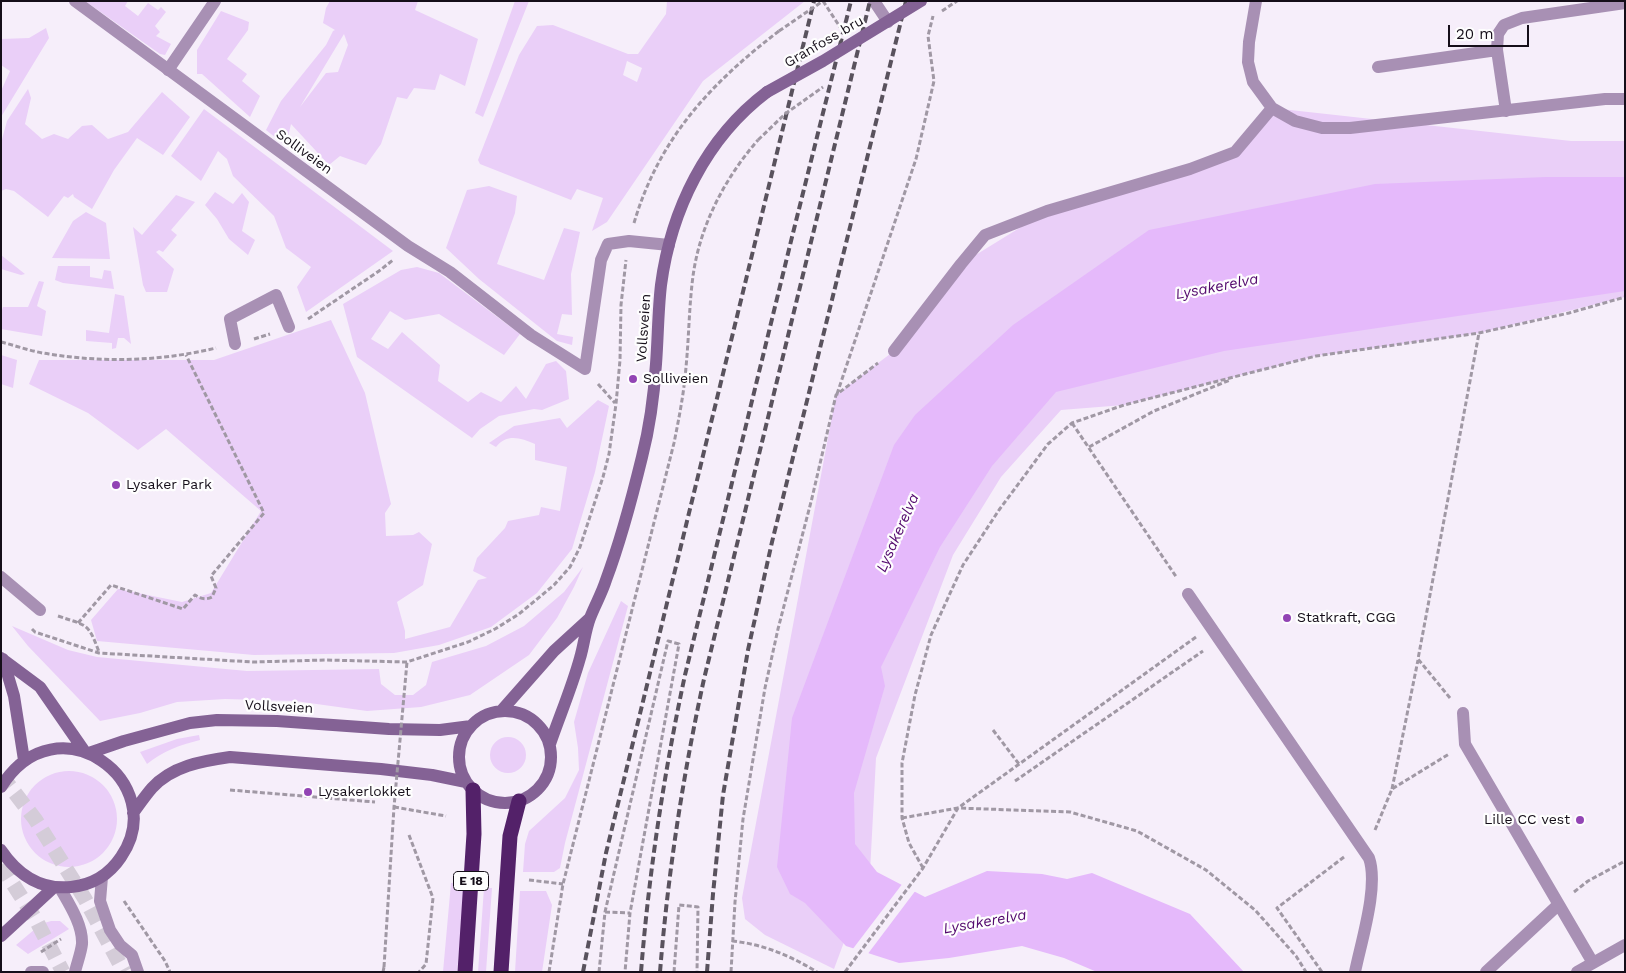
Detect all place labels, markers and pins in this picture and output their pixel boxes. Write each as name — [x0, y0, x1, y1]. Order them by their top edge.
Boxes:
place label: Solliveien — [643, 371, 708, 387]
marker: Solliveien — [627, 373, 639, 385]
place label: Lysaker Park — [126, 477, 212, 493]
marker: Lysaker Park — [110, 479, 122, 491]
place label: Statkraft, CGG — [1297, 610, 1396, 626]
marker: Statkraft, CGG — [1281, 612, 1293, 624]
place label: Lysakerlokket — [318, 784, 411, 800]
marker: Lysakerlokket — [302, 786, 314, 798]
place label: Lille CC vest — [1484, 812, 1570, 828]
marker: Lille CC vest — [1574, 814, 1586, 826]

